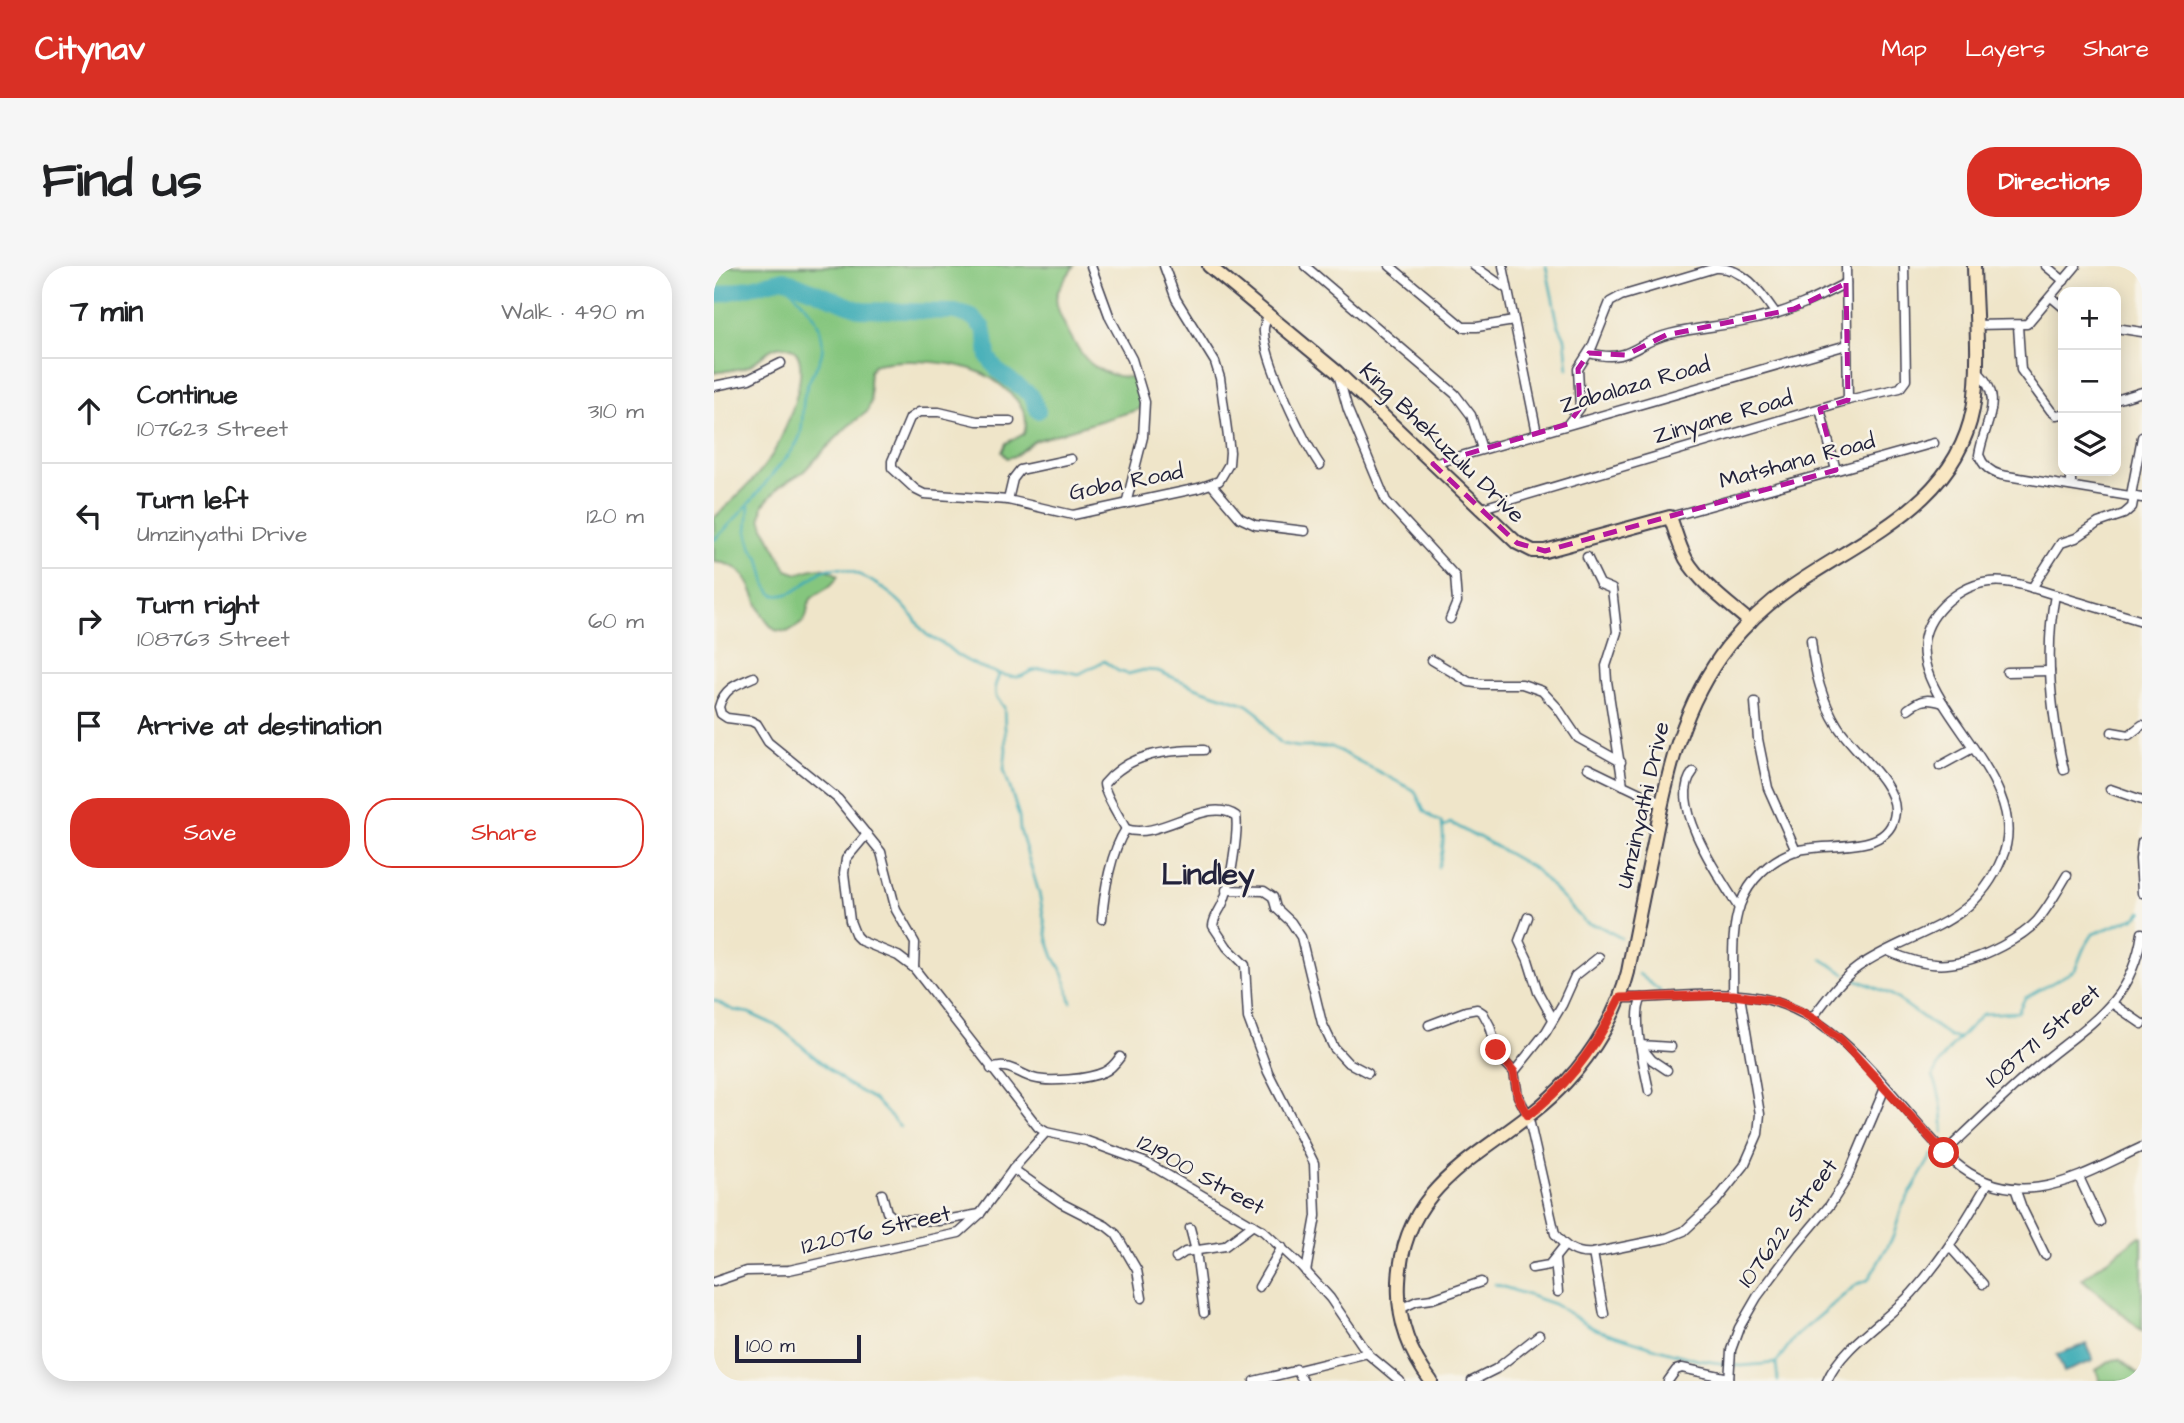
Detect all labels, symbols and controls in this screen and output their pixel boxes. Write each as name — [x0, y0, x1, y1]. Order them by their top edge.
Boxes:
text: Citynav — [35, 26, 145, 72]
text: Map — [1882, 32, 1927, 66]
text: Layers — [1965, 32, 2045, 66]
text: Share — [2083, 32, 2149, 66]
button: Directions — [1967, 147, 2142, 217]
text: Find us — [42, 148, 202, 216]
map controls — [2058, 287, 2121, 476]
button: + — [2058, 287, 2121, 350]
text: 7 min — [70, 291, 143, 333]
text: Walk · 490 m — [501, 296, 644, 328]
street label: Zabalaza Road — [1556, 348, 1714, 422]
button: − — [2058, 350, 2121, 413]
street label: King Bhekuzulu Drive — [1351, 355, 1532, 531]
text: Continue — [137, 377, 238, 413]
street label: Zinyane Road — [1650, 382, 1797, 453]
icon: ahead — [70, 392, 108, 430]
text: 310 m — [588, 395, 644, 427]
text: 107623 Street — [137, 413, 288, 445]
button: layers — [2058, 413, 2121, 476]
street label: Matshana Road — [1716, 425, 1879, 497]
street label: Goba Road — [1066, 455, 1186, 509]
text: Turn left — [137, 482, 248, 518]
icon: left — [70, 497, 108, 535]
text: 120 m — [586, 500, 644, 532]
text: Umzinyathi Drive — [137, 518, 307, 550]
text: Turn right — [137, 587, 259, 623]
icon: right — [70, 602, 108, 640]
text: 60 m — [588, 605, 644, 637]
text: 108763 Street — [137, 623, 290, 655]
icon: arrive — [70, 707, 108, 745]
text: Arrive at destination — [137, 708, 382, 744]
street label: Umzinyathi Drive — [1608, 718, 1679, 892]
button: Save — [70, 798, 350, 868]
button: Share — [364, 798, 644, 868]
district label: Lindley — [1161, 854, 1255, 898]
street label: 108771 Street — [1978, 976, 2108, 1095]
route end — [1480, 1034, 1511, 1065]
street label: 121900 Street — [1131, 1127, 1271, 1224]
route start — [1928, 1137, 1959, 1168]
street label: 107622 Street — [1730, 1151, 1846, 1294]
street label: 122076 Street — [798, 1197, 955, 1263]
scale bar — [735, 1332, 861, 1364]
text: 100 m — [746, 1333, 795, 1360]

